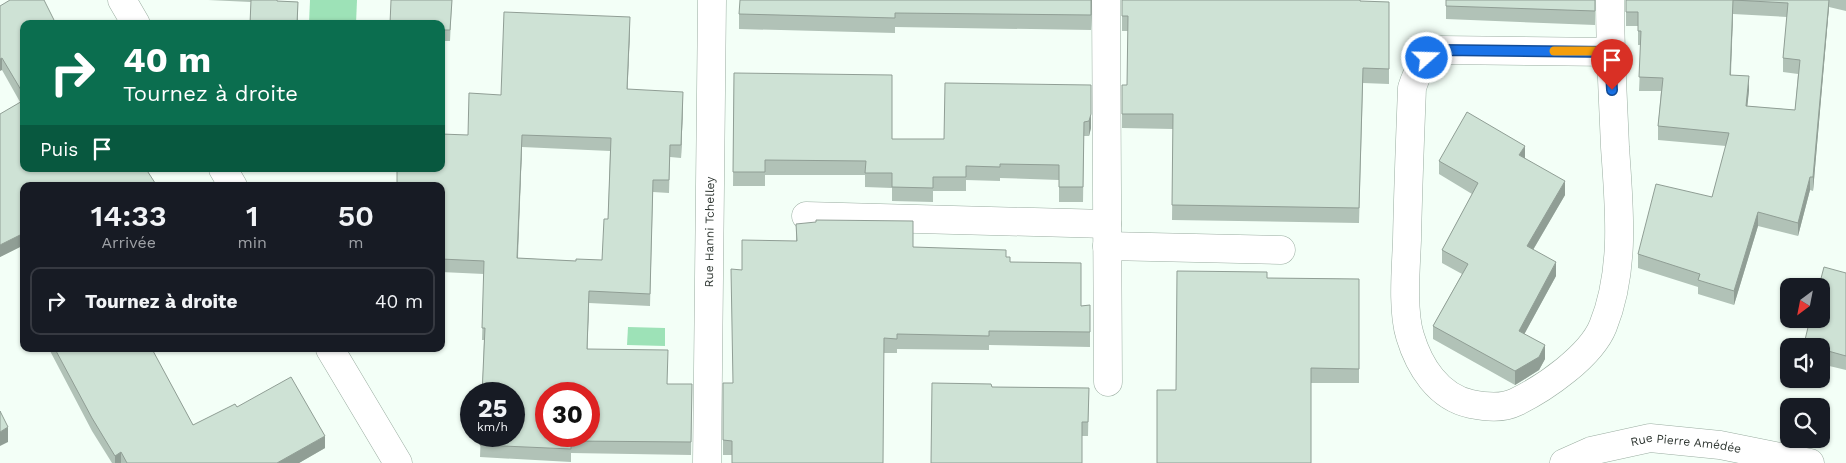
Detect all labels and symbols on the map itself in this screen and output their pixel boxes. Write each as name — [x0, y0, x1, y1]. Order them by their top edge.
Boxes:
position arrow — [1400, 31, 1452, 83]
pin — [1591, 39, 1633, 90]
street label: Rue Hanni Tchelley — [702, 176, 717, 288]
north arrow — [1780, 278, 1830, 328]
speed limit sign: 30 — [535, 382, 600, 447]
street label: Rue Pierre Amédée — [1629, 431, 1743, 456]

